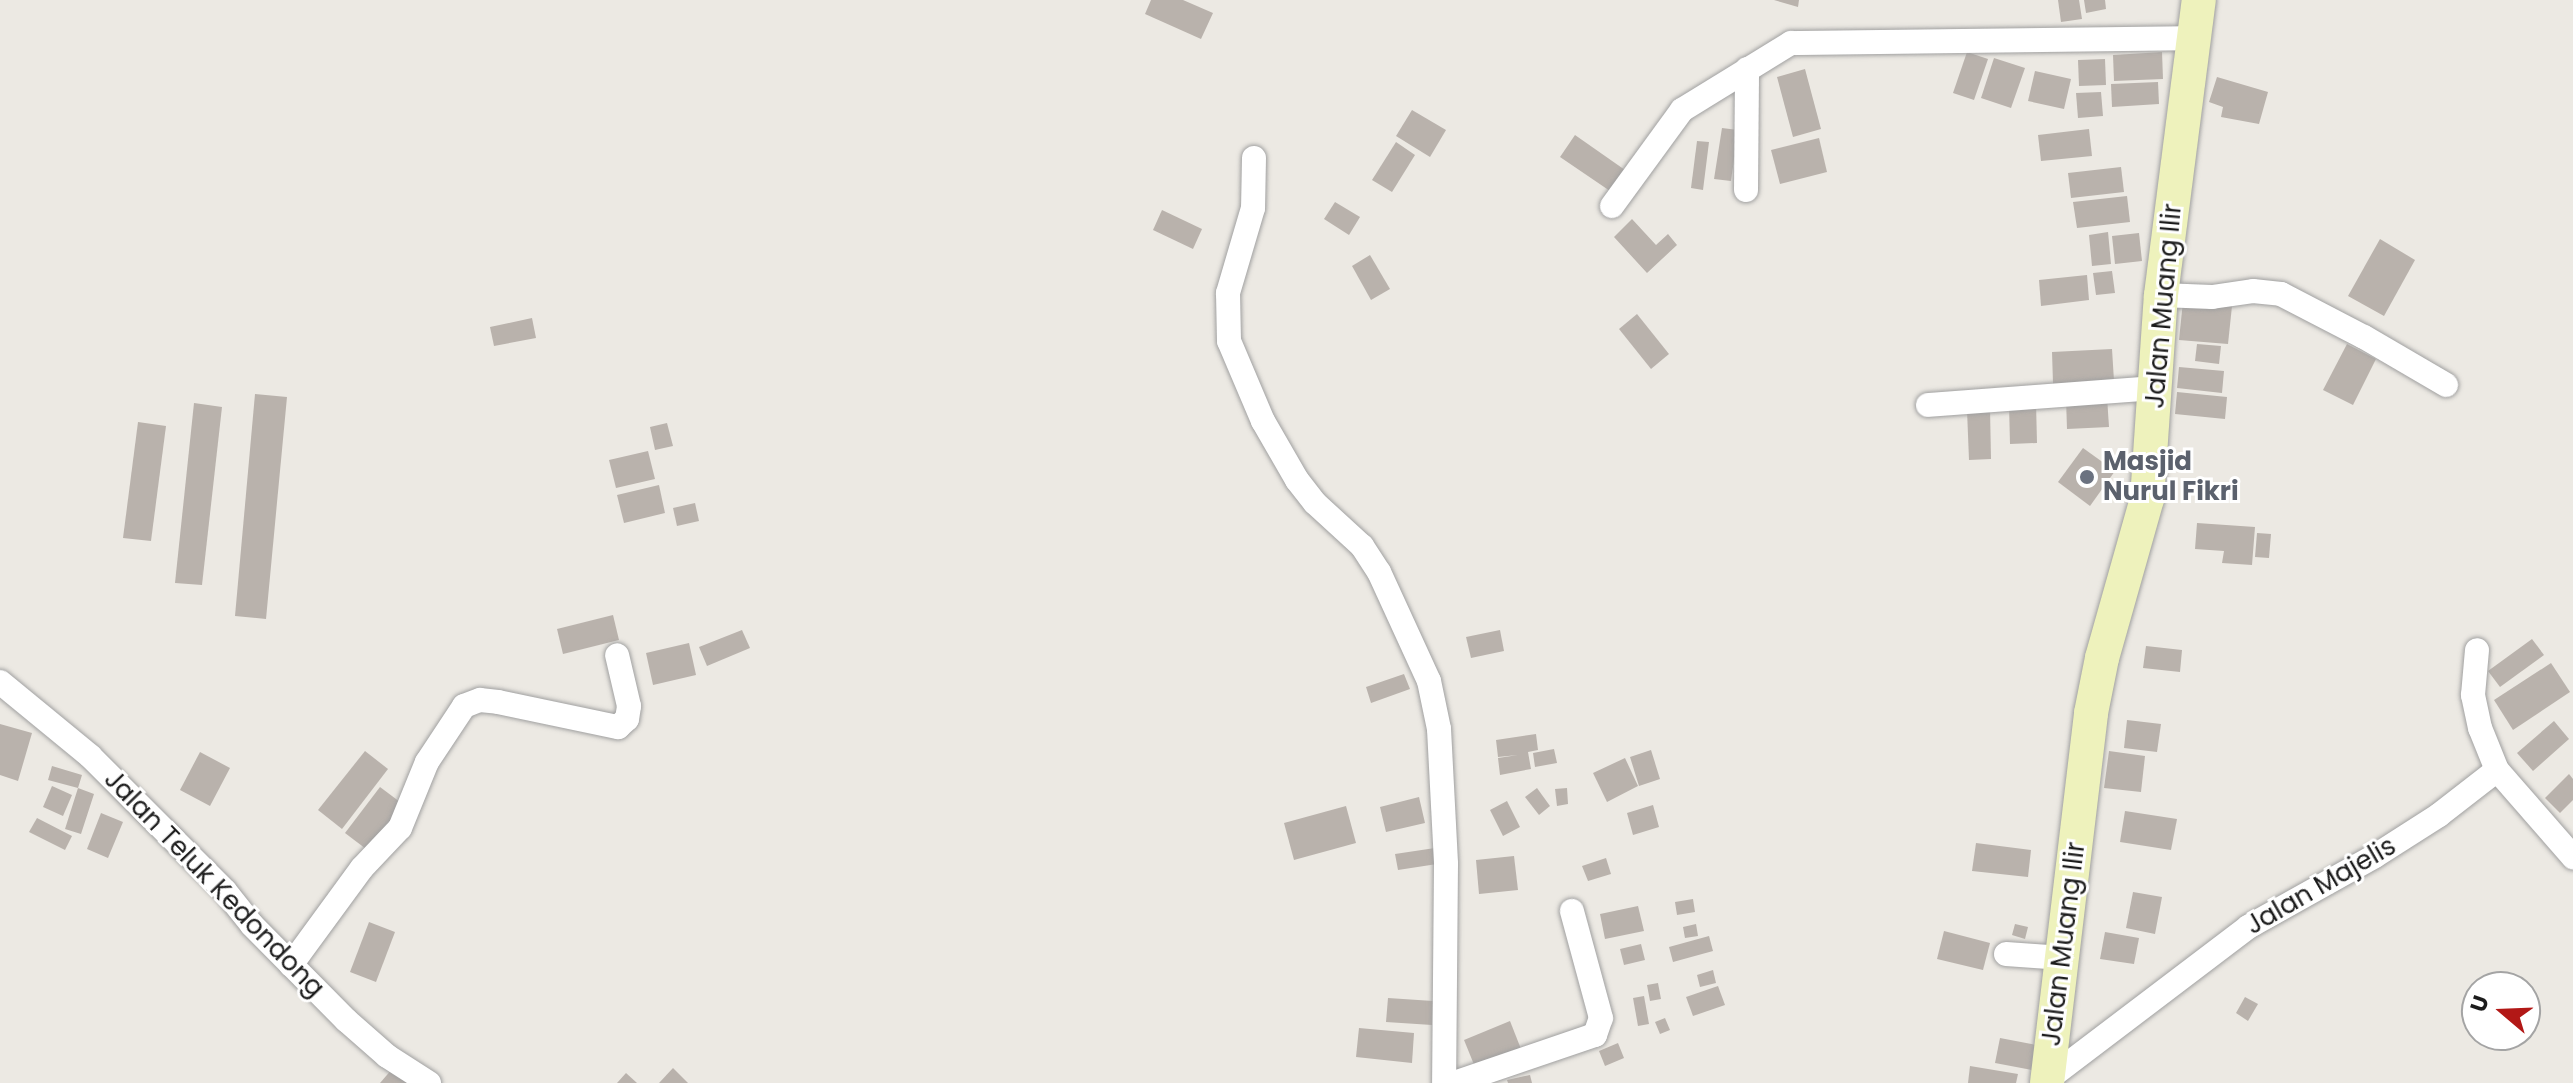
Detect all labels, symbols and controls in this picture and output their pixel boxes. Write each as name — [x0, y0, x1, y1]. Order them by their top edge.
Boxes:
street label: Jalan Muang Ilir — [2140, 202, 2188, 410]
place label: Masjid Nurul Fikri — [2103, 446, 2239, 508]
marker: Masjid Nurul Fikri — [2078, 468, 2096, 486]
street label: Jalan Teluk Kedondong — [97, 764, 331, 1004]
street label: Jalan Majelis — [2241, 831, 2401, 941]
street label: Jalan Muang Ilir — [2036, 840, 2092, 1048]
north arrow — [2461, 971, 2541, 1051]
text: U — [2463, 991, 2497, 1016]

